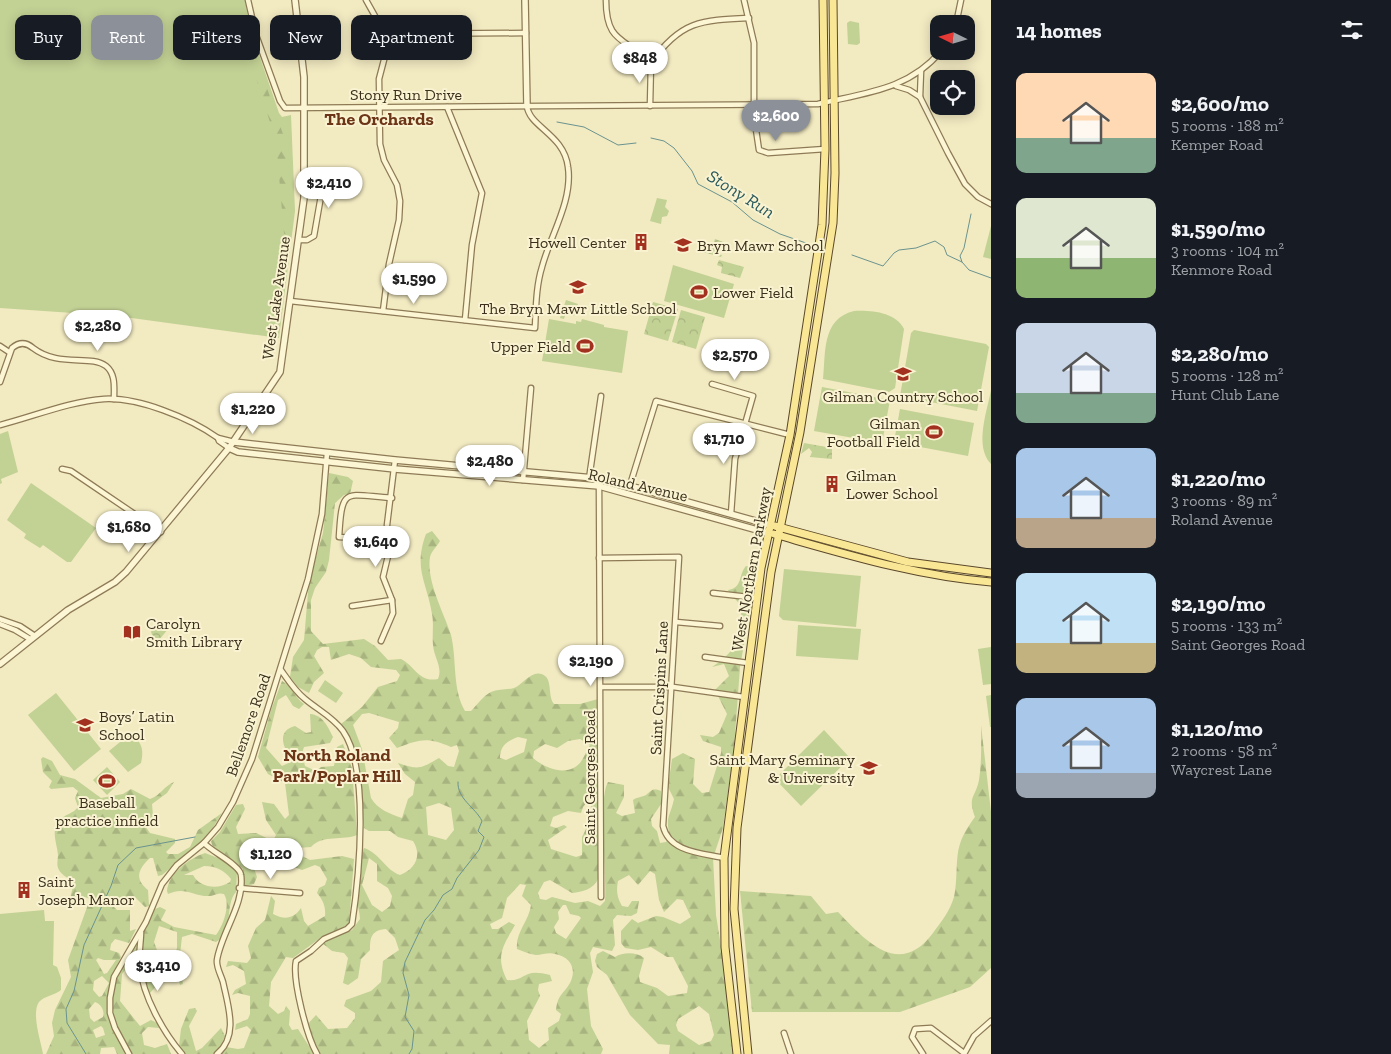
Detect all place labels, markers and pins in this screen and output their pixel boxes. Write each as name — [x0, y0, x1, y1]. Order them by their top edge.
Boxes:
pin: $848 — [610, 42, 670, 84]
pin: $2,600 — [735, 100, 817, 142]
pin: $2,410 — [288, 166, 370, 209]
building icon: Howell Center — [631, 232, 651, 252]
place label: Howell Center — [528, 233, 627, 252]
school or university icon: Bryn Mawr School — [673, 235, 693, 255]
place label: Bryn Mawr School — [697, 236, 824, 255]
pin: $1,590 — [373, 262, 455, 305]
school or university icon: The Bryn Mawr Little School — [568, 277, 588, 297]
sports icon: Lower Field — [689, 282, 709, 302]
place label: Lower Field — [713, 283, 794, 302]
place label: The Bryn Mawr Little School — [479, 299, 677, 318]
pin: $2,280 — [57, 310, 139, 352]
sports icon: Upper Field — [575, 336, 595, 356]
place label: Upper Field — [491, 337, 571, 356]
pin: $2,570 — [694, 338, 776, 381]
school or university icon: Gilman Country School — [893, 364, 913, 384]
place label: Gilman Country School — [823, 387, 983, 406]
pin: $1,220 — [212, 392, 294, 435]
place label: Gilman Football Field — [827, 414, 921, 451]
pin: $1,710 — [683, 422, 765, 465]
sports icon: Gilman Football Field — [924, 422, 944, 442]
pin: $2,480 — [449, 444, 531, 487]
place label: Gilman Lower School — [846, 466, 938, 503]
building icon: Gilman Lower School — [822, 474, 842, 494]
pin: $1,680 — [88, 510, 170, 553]
pin: $1,640 — [335, 526, 417, 568]
place label: Carolyn Smith Library — [146, 614, 243, 651]
library icon: Carolyn Smith Library — [122, 622, 142, 642]
pin: $2,190 — [550, 644, 632, 687]
place label: Boys’ Latin School — [99, 707, 175, 744]
school or university icon: Boys’ Latin School — [75, 715, 95, 735]
place label: Saint Mary Seminary & University — [710, 750, 856, 787]
school or university icon: Saint Mary Seminary & University — [859, 758, 879, 778]
sports icon: Baseball practice infield — [97, 771, 117, 791]
place label: Baseball practice infield — [56, 793, 159, 830]
pin: $1,120 — [230, 838, 312, 880]
place label: Saint Joseph Manor — [38, 872, 135, 909]
building icon: Saint Joseph Manor — [14, 880, 34, 900]
pin: $3,410 — [117, 950, 199, 992]

